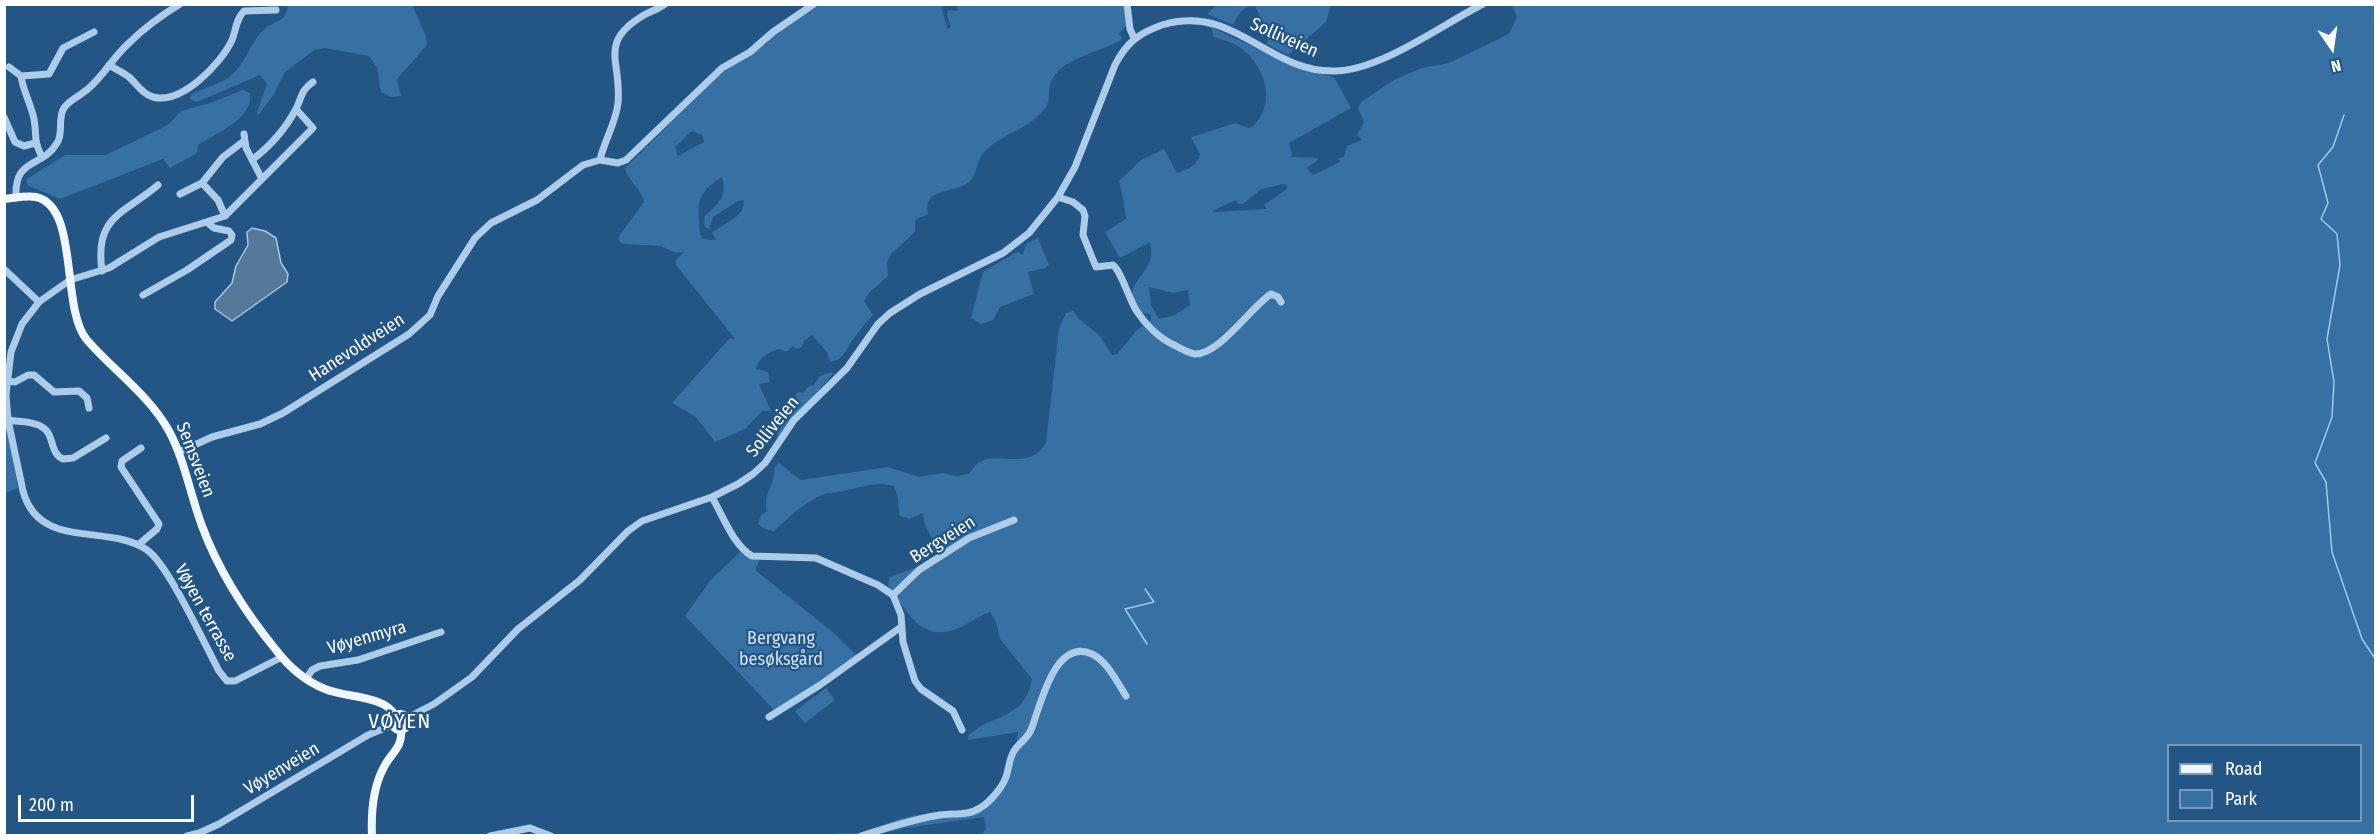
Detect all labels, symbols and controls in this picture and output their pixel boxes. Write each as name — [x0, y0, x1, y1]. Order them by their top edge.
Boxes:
street label: Solliveien — [1247, 13, 1321, 63]
north arrow — [2302, 18, 2362, 78]
text: N — [2329, 56, 2343, 76]
street label: Hanevoldveien — [305, 309, 409, 387]
street label: Solliveien — [742, 392, 804, 462]
street label: Semsveien — [171, 419, 219, 501]
street label: Bergveien — [906, 512, 980, 568]
street label: Vøyen terrasse — [169, 561, 241, 665]
street label: Vøyenmyra — [325, 616, 409, 660]
park label: Bergvang besøksgård — [739, 628, 823, 670]
district label: VØYEN — [368, 709, 432, 735]
street label: Vøyenveien — [240, 738, 324, 800]
legend — [2167, 744, 2362, 822]
text: Road — [2225, 758, 2262, 780]
scale bar — [21, 783, 196, 821]
text: Park — [2225, 788, 2257, 810]
text: 200 m — [29, 794, 74, 816]

